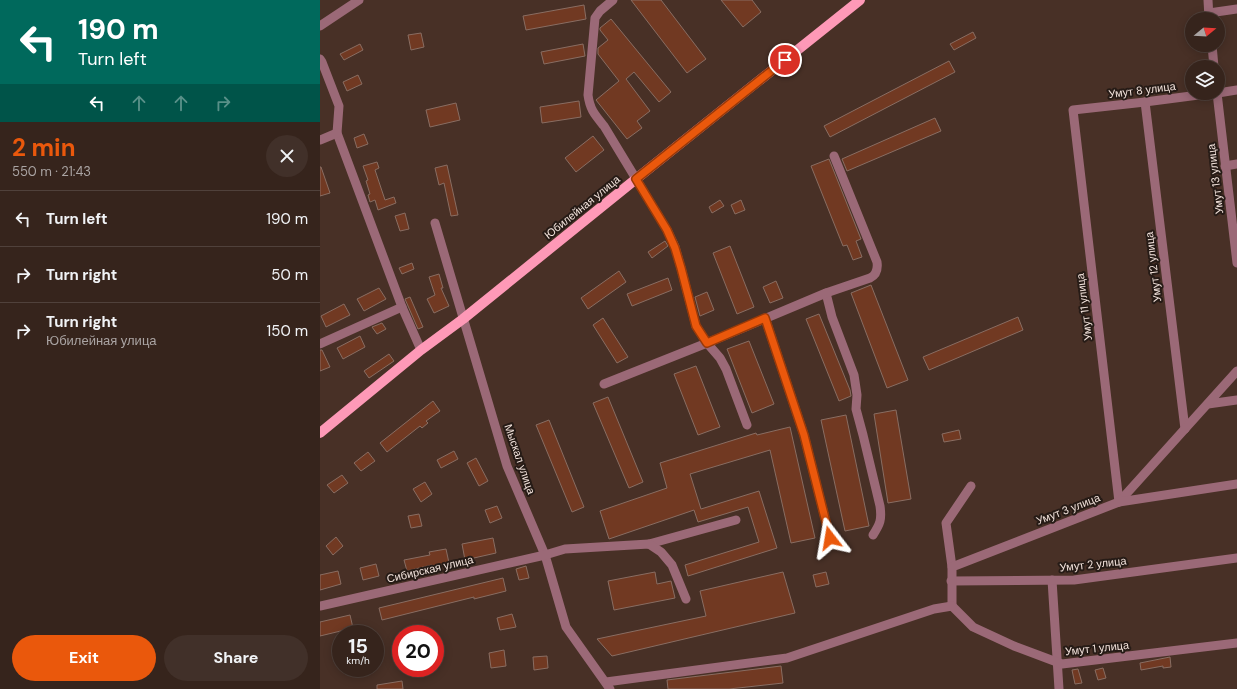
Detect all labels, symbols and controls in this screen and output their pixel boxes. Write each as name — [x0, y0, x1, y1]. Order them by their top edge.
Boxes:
text: 190 m — [78, 11, 159, 48]
north arrow — [1185, 12, 1225, 52]
map controls — [1185, 12, 1225, 100]
icon: left — [12, 16, 64, 68]
pin — [768, 43, 802, 77]
text: Turn left — [78, 47, 147, 71]
icon: arrive — [774, 49, 796, 71]
button: layers — [1185, 60, 1225, 100]
street label: Умут 8 улица — [1108, 79, 1177, 101]
icon: left — [86, 92, 108, 114]
icon: ahead — [128, 92, 150, 114]
icon: ahead — [170, 92, 192, 114]
icon: right — [212, 92, 234, 114]
text: 2 min — [12, 132, 75, 163]
button: close — [266, 135, 308, 177]
street label: Умут 13 улица — [1204, 142, 1226, 215]
text: 550 m · 21:43 — [12, 163, 91, 180]
street label: Юбилейная улица — [541, 172, 623, 242]
icon: left — [12, 208, 34, 230]
text: Turn left — [46, 209, 107, 229]
text: 190 m — [266, 209, 308, 229]
street label: Умут 12 улица — [1142, 230, 1164, 303]
icon: right — [12, 264, 34, 286]
text: Turn right — [46, 265, 117, 285]
text: 50 m — [271, 265, 308, 285]
street label: Умут 11 улица — [1073, 272, 1095, 341]
text: Turn right — [46, 312, 117, 332]
icon: right — [12, 320, 34, 342]
text: 150 m — [267, 321, 308, 341]
text: Юбилейная улица — [46, 332, 157, 349]
street label: Мыскал улица — [501, 422, 539, 497]
street label: Умут 3 улица — [1034, 490, 1103, 528]
position arrow — [809, 517, 851, 559]
street label: Сибирская улица — [385, 552, 476, 586]
street label: Умут 2 улица — [1059, 553, 1128, 574]
speed limit sign: 20 — [392, 625, 444, 677]
text: 15 — [348, 633, 368, 659]
button: Exit — [12, 635, 156, 681]
button: Share — [164, 635, 308, 681]
street label: Умут 1 улица — [1064, 638, 1131, 658]
text: km/h — [346, 654, 370, 667]

